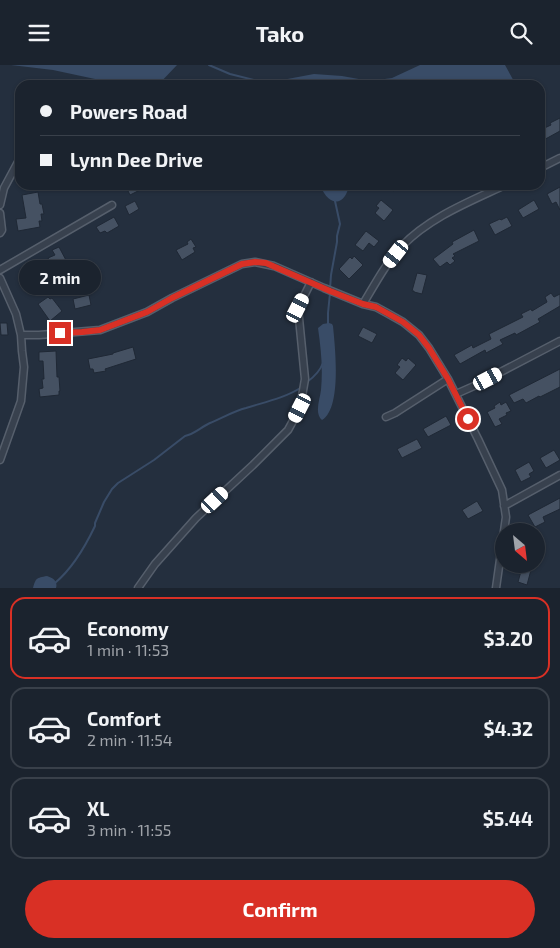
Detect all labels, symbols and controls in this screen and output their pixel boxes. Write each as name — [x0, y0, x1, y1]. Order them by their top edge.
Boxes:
icon: menu — [25, 19, 53, 47]
icon: search — [507, 19, 535, 47]
text: Tako — [256, 20, 304, 46]
text: Powers Road — [70, 100, 187, 123]
text: Lynn Dee Drive — [70, 148, 203, 171]
car — [380, 238, 411, 270]
callout: 2 min — [19, 261, 101, 295]
text: 2 min — [40, 268, 80, 287]
car — [284, 291, 311, 325]
route end — [49, 322, 71, 344]
car — [471, 365, 504, 393]
car — [286, 391, 313, 425]
route start — [457, 408, 479, 430]
car — [198, 484, 231, 516]
north arrow — [495, 523, 545, 573]
map controls — [495, 523, 545, 573]
icon: car — [27, 616, 72, 661]
text: Economy — [87, 617, 169, 640]
text: $3.20 — [484, 627, 533, 650]
text: 1 min · 11:53 — [87, 640, 169, 659]
icon: car — [27, 706, 72, 751]
text: Comfort — [87, 707, 161, 730]
text: $4.32 — [483, 717, 533, 740]
text: 2 min · 11:54 — [87, 730, 173, 749]
icon: car — [27, 796, 72, 841]
text: XL — [87, 797, 109, 820]
text: $5.44 — [483, 807, 533, 830]
text: 3 min · 11:55 — [87, 820, 171, 839]
button: Confirm — [25, 880, 535, 938]

